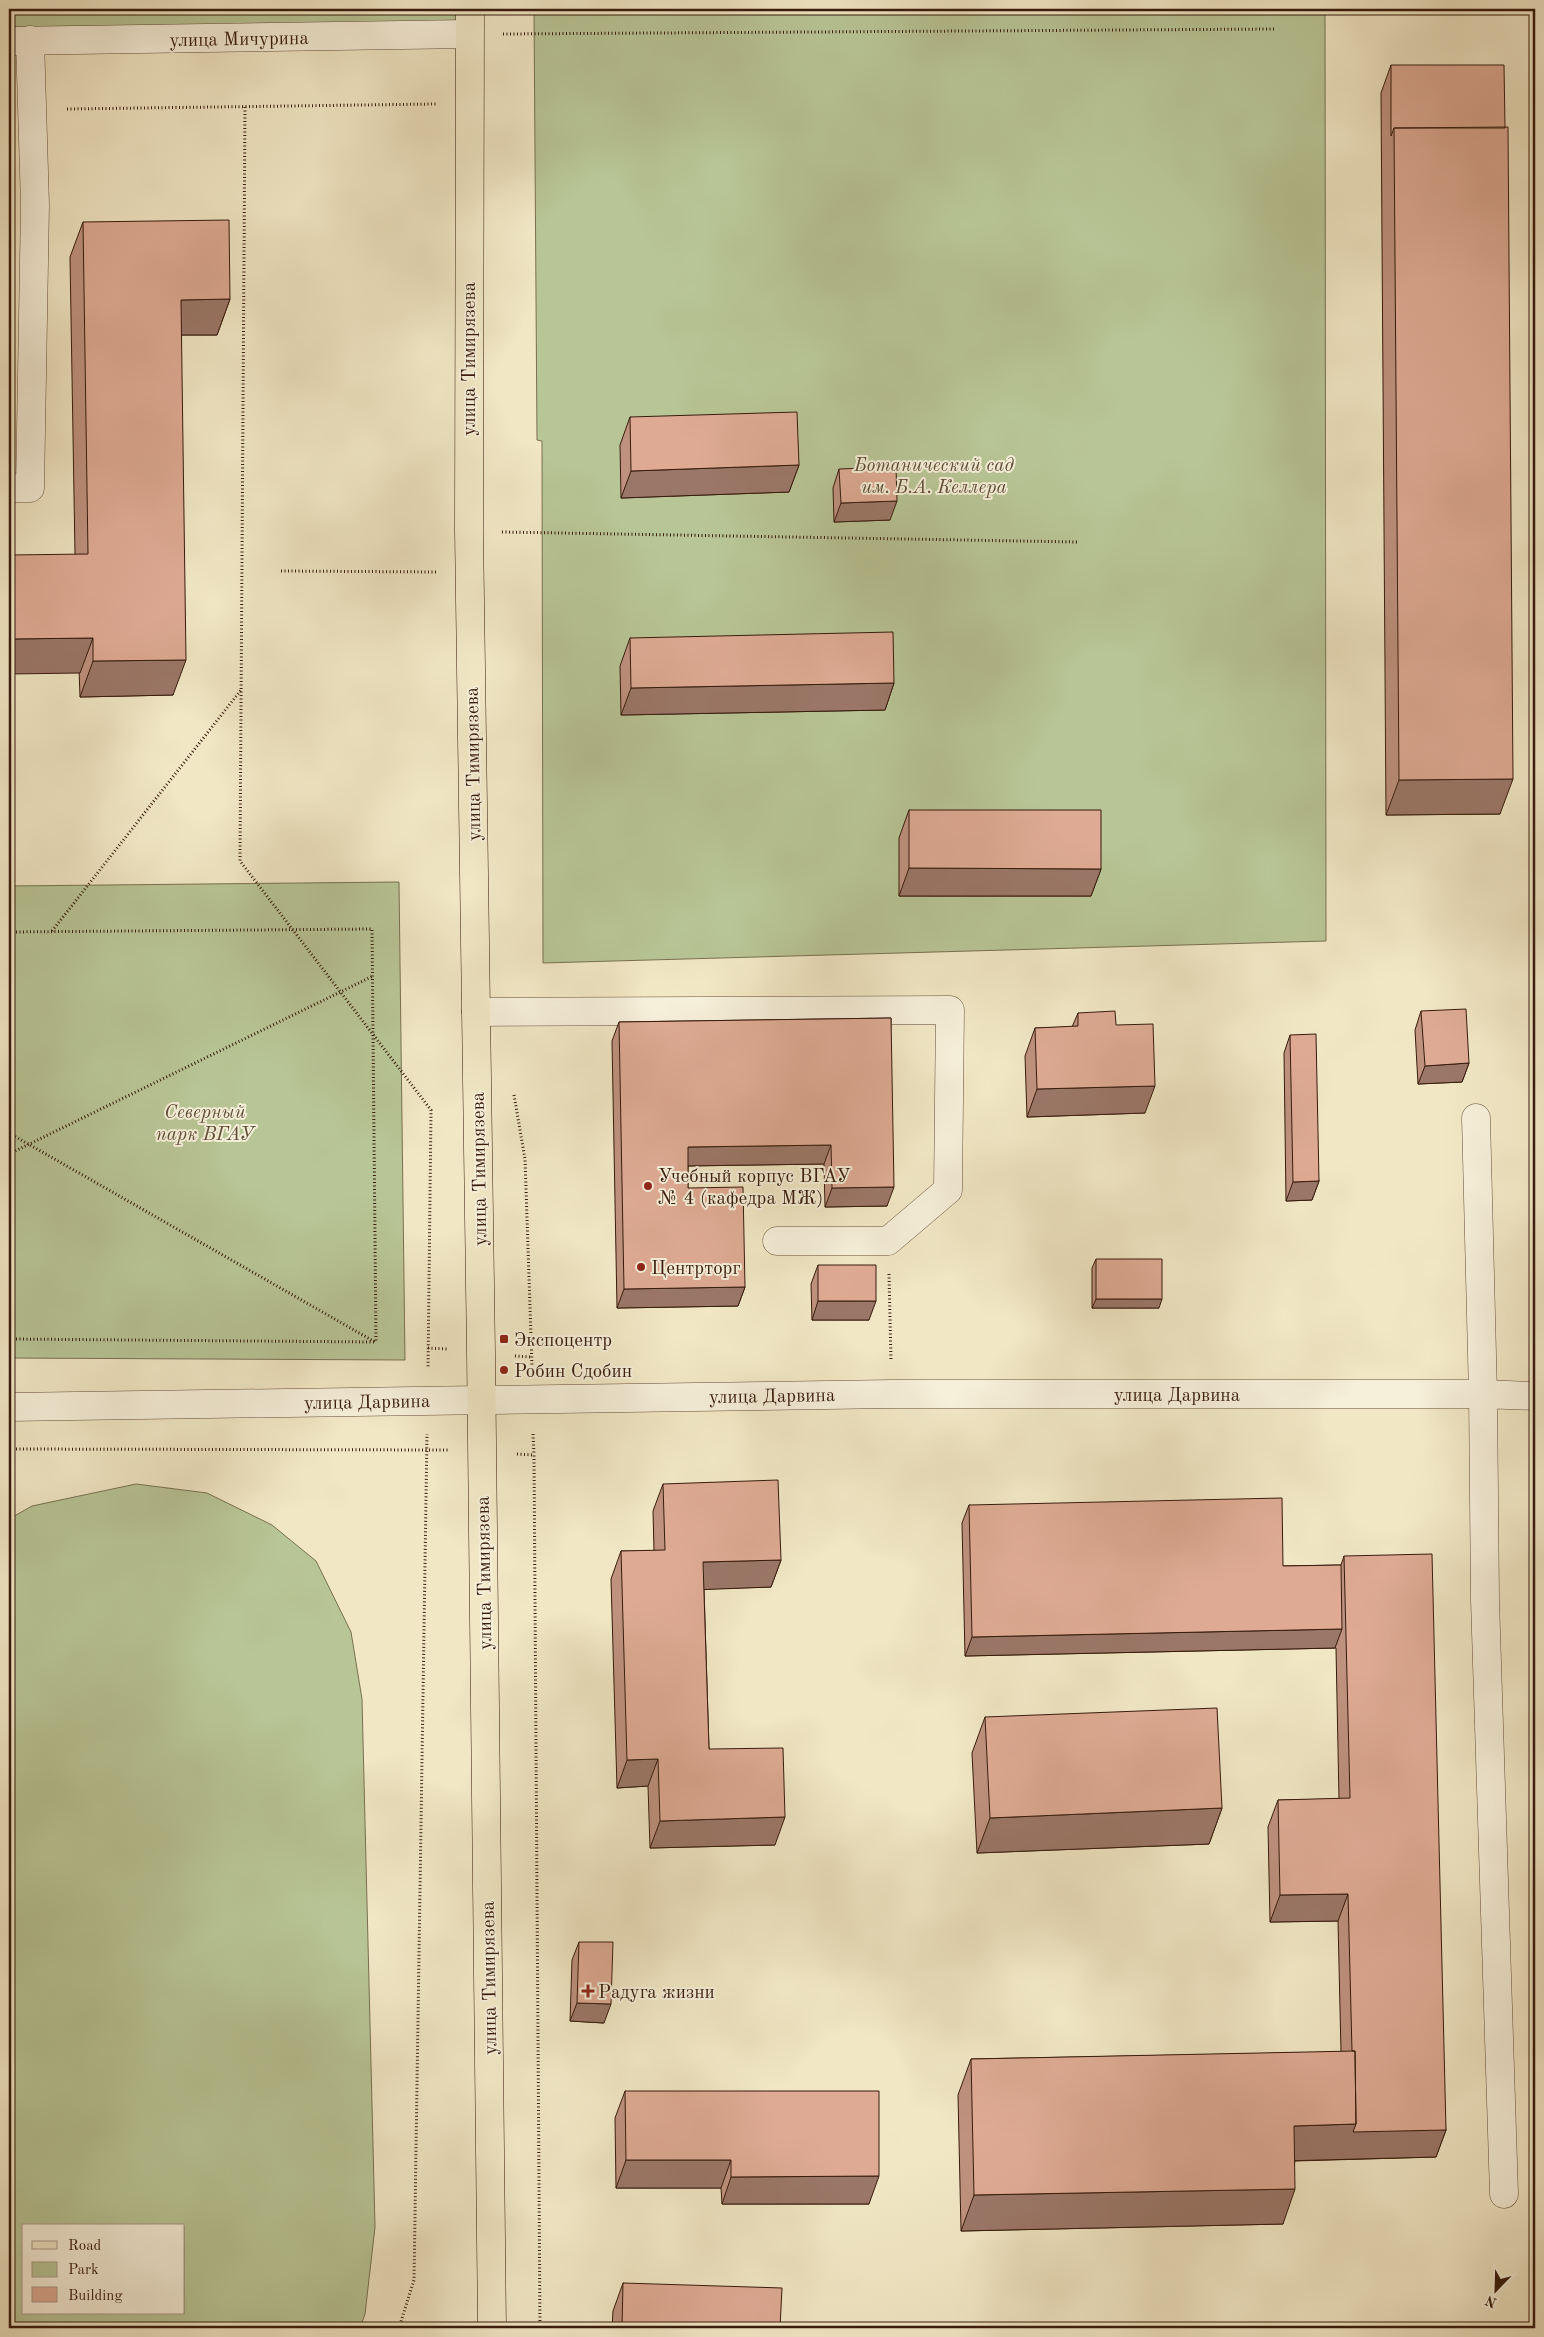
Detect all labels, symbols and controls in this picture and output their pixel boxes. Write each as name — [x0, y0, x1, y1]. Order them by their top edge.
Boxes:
street label: улица Мичурина — [169, 30, 310, 51]
street label: улица Тимирязева — [461, 281, 480, 436]
park label: Ботанический сад им. Б.А. Келлера — [853, 457, 1014, 498]
street label: улица Тимирязева — [464, 686, 485, 841]
street label: улица Тимирязева — [470, 1091, 491, 1246]
park label: Северный парк ВГАУ — [156, 1104, 256, 1145]
place label: Учебный корпус ВГАУ № 4 (кафедра МЖ) — [658, 1168, 851, 1209]
marker: Учебный корпус ВГАУ № 4 (кафедра МЖ) — [642, 1180, 654, 1192]
place label: Центрторг — [651, 1260, 741, 1279]
marker: Центрторг — [635, 1261, 647, 1273]
place label: Экспоцентр — [514, 1332, 612, 1351]
marker: Экспоцентр — [498, 1333, 510, 1345]
place label: Робин Сдобин — [514, 1363, 632, 1382]
marker: Робин Сдобин — [498, 1364, 510, 1376]
street label: улица Дарвина — [709, 1387, 836, 1408]
street label: улица Дарвина — [1114, 1387, 1241, 1406]
street label: улица Дарвина — [304, 1393, 431, 1414]
street label: улица Тимирязева — [475, 1495, 496, 1650]
street label: улица Тимирязева — [480, 1900, 501, 2055]
place label: Радуга жизни — [598, 1984, 715, 2003]
marker: Радуга жизни — [582, 1985, 594, 1997]
legend — [22, 2224, 185, 2314]
text: Road — [68, 2239, 102, 2254]
text: Park — [68, 2263, 99, 2278]
north arrow — [1472, 2264, 1522, 2314]
text: Building — [68, 2289, 123, 2304]
text: N — [1483, 2292, 1499, 2310]

